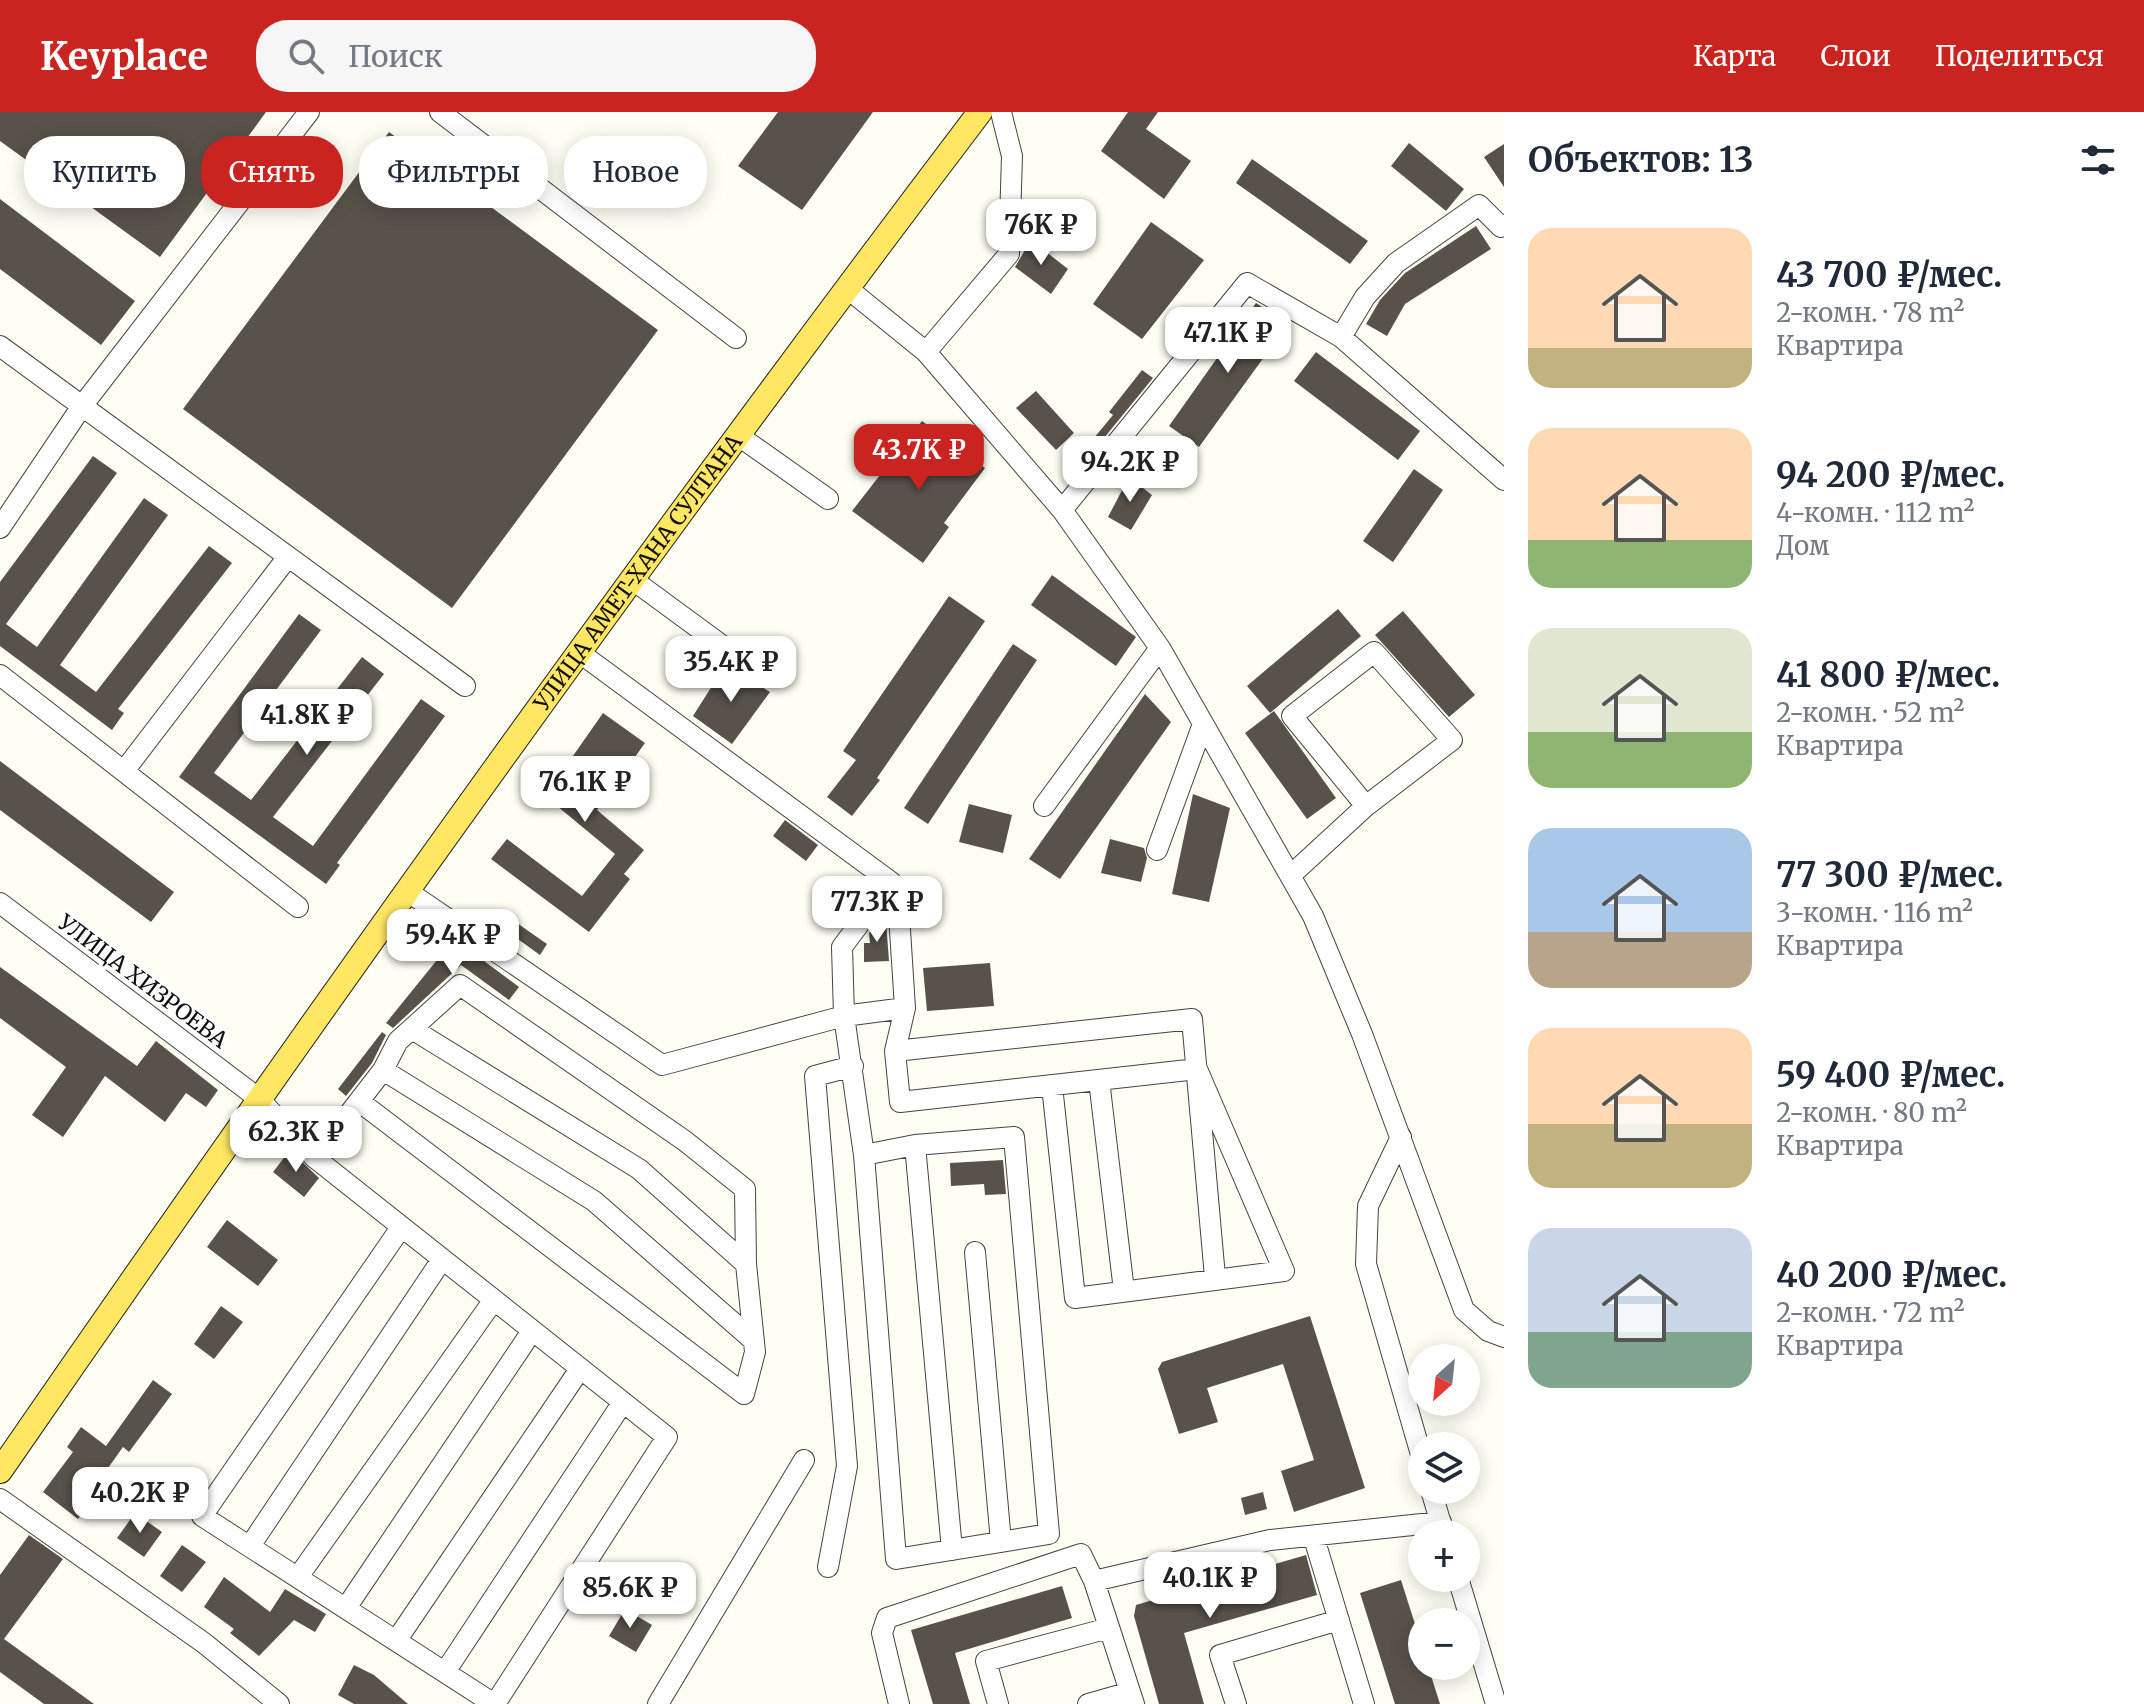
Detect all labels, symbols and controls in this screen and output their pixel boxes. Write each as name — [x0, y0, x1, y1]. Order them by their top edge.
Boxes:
search box — [256, 20, 816, 92]
text: Keyplace — [40, 33, 208, 80]
icon: search — [284, 34, 328, 78]
text: Поиск — [348, 37, 443, 75]
text: Карта — [1693, 38, 1776, 74]
text: Слои — [1820, 38, 1891, 74]
text: Поделиться — [1935, 38, 2104, 74]
chip: Купить — [24, 136, 185, 208]
chip: Снять — [201, 136, 343, 208]
chip: Фильтры — [359, 136, 548, 208]
chip: Новое — [564, 136, 707, 208]
icon: filters — [2076, 138, 2120, 182]
text: Объектов: 13 — [1528, 139, 1753, 181]
pin: 76K ₽ — [985, 199, 1097, 267]
text: 76K ₽ — [1004, 208, 1078, 241]
text: 43 700 ₽/мес. — [1776, 254, 2003, 296]
icon: home — [1592, 260, 1688, 356]
text: 2-комн. · 78 m² — [1776, 296, 1964, 329]
pin: 47.1K ₽ — [1154, 307, 1302, 375]
text: 47.1K ₽ — [1183, 316, 1273, 349]
text: Квартира — [1776, 329, 1904, 362]
pin: 43.7K ₽ — [845, 424, 993, 492]
street label: УЛИЦА АМЕТ-ХАНА СУЛТАНА — [527, 428, 748, 717]
text: 43.7K ₽ — [872, 433, 966, 466]
pin: 94.2K ₽ — [1056, 436, 1204, 504]
text: 94.2K ₽ — [1080, 445, 1180, 478]
text: 94 200 ₽/мес. — [1776, 454, 2005, 496]
icon: home — [1592, 460, 1688, 556]
text: 4-комн. · 112 m² — [1776, 496, 1974, 529]
text: Дом — [1776, 529, 1830, 562]
pin: 35.4K ₽ — [657, 636, 805, 704]
text: 35.4K ₽ — [683, 645, 779, 678]
text: 41 800 ₽/мес. — [1776, 654, 2000, 696]
icon: home — [1592, 660, 1688, 756]
pin: 41.8K ₽ — [233, 689, 381, 757]
text: 2-комн. · 52 m² — [1776, 696, 1964, 729]
text: 41.8K ₽ — [260, 698, 354, 731]
text: Квартира — [1776, 729, 1904, 762]
pin: 76.1K ₽ — [511, 756, 659, 824]
text: 76.1K ₽ — [539, 765, 631, 798]
text: 77 300 ₽/мес. — [1776, 854, 2004, 896]
icon: home — [1592, 860, 1688, 956]
pin: 77.3K ₽ — [803, 876, 951, 944]
text: 77.3K ₽ — [830, 885, 924, 918]
text: 3-комн. · 116 m² — [1776, 896, 1973, 929]
street label: УЛИЦА ХИЗРОЕВА — [52, 907, 234, 1054]
pin: 59.4K ₽ — [379, 909, 527, 977]
text: 59.4K ₽ — [405, 918, 501, 951]
text: Квартира — [1776, 929, 1904, 962]
text: 59 400 ₽/мес. — [1776, 1054, 2005, 1096]
icon: home — [1592, 1060, 1688, 1156]
text: 2-комн. · 80 m² — [1776, 1096, 1967, 1129]
pin: 62.3K ₽ — [222, 1106, 370, 1174]
text: 62.3K ₽ — [248, 1115, 344, 1148]
text: Квартира — [1776, 1129, 1904, 1162]
text: 40 200 ₽/мес. — [1776, 1254, 2007, 1296]
icon: home — [1592, 1260, 1688, 1356]
text: 2-комн. · 72 m² — [1776, 1296, 1965, 1329]
text: Квартира — [1776, 1329, 1904, 1362]
north arrow — [1408, 1344, 1480, 1416]
map controls — [1408, 1344, 1480, 1680]
button: layers — [1408, 1432, 1480, 1504]
pin: 40.2K ₽ — [66, 1467, 214, 1535]
text: 40.2K ₽ — [90, 1476, 190, 1509]
button: + — [1408, 1520, 1480, 1592]
pin: 40.1K ₽ — [1136, 1552, 1284, 1620]
text: 40.1K ₽ — [1162, 1561, 1258, 1594]
pin: 85.6K ₽ — [556, 1562, 704, 1630]
text: 85.6K ₽ — [582, 1571, 678, 1604]
button: − — [1408, 1608, 1480, 1680]

